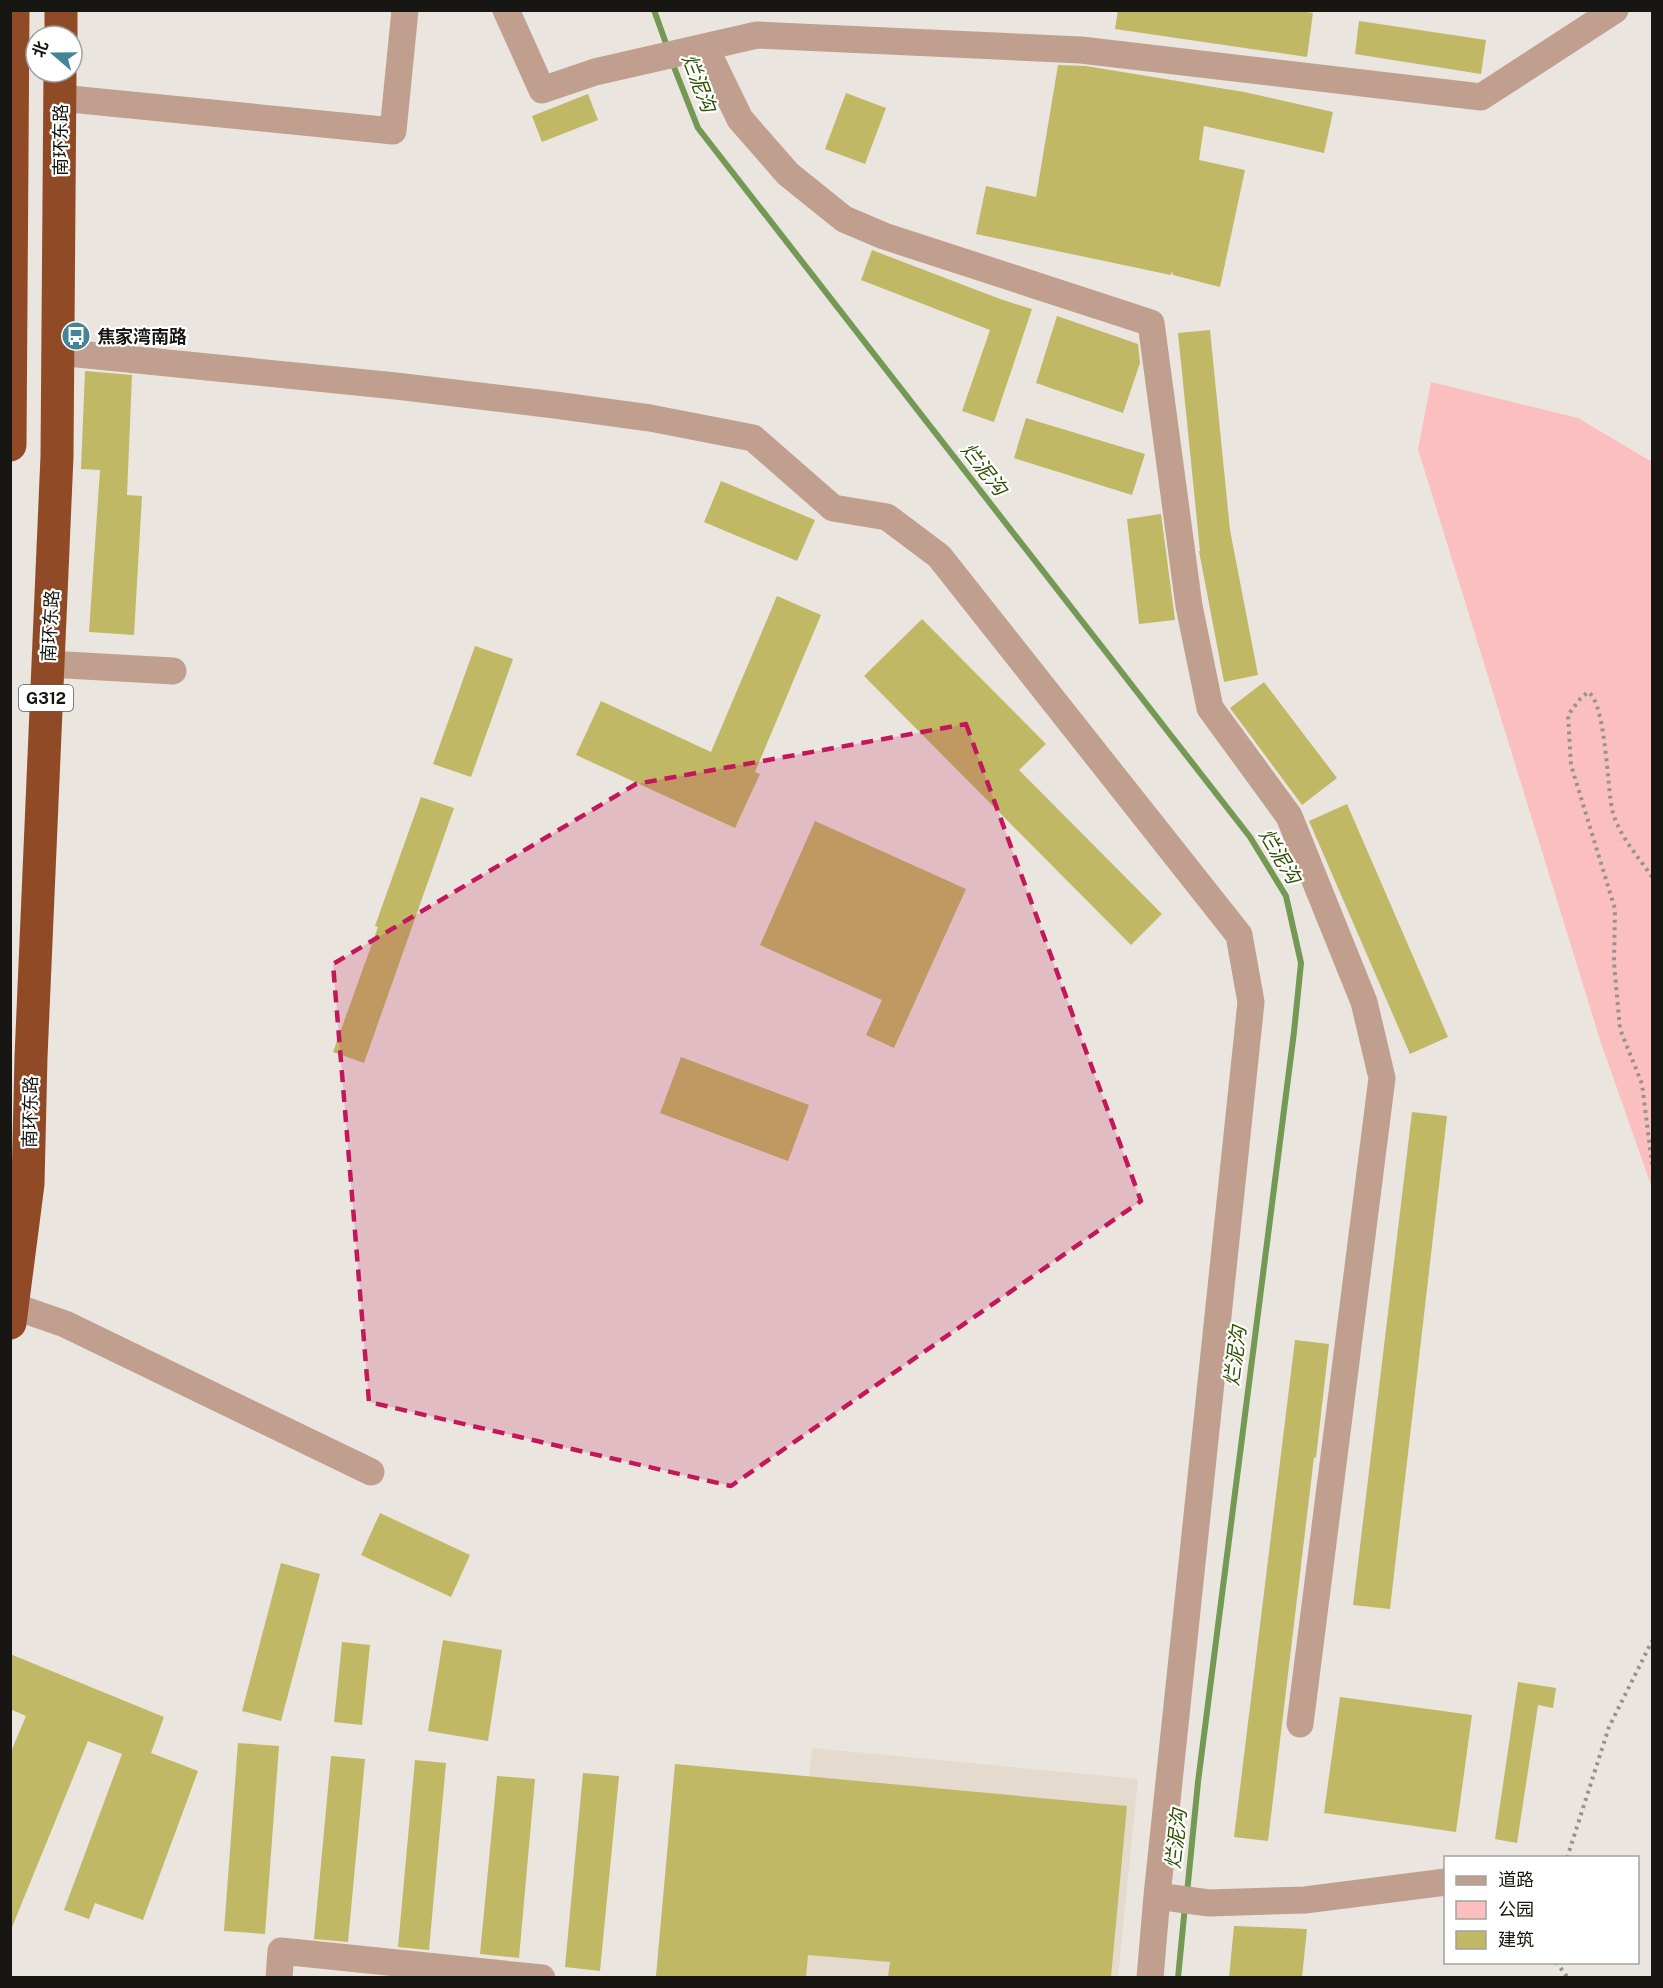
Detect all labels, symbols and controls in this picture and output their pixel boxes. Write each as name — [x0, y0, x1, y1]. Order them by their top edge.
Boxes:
north arrow — [24, 24, 84, 84]
text: 北 — [29, 38, 52, 60]
water label: 烂泥沟 — [677, 51, 722, 117]
street label: 南环东路 — [50, 104, 71, 176]
bus stop icon: 焦家湾南路 — [60, 320, 92, 352]
place label: 焦家湾南路 — [97, 326, 187, 347]
water label: 烂泥沟 — [956, 438, 1013, 502]
street label: 南环东路 — [38, 589, 62, 663]
road number: G312 — [19, 685, 73, 711]
water label: 烂泥沟 — [1254, 824, 1307, 890]
street label: 南环东路 — [19, 1076, 41, 1148]
water label: 烂泥沟 — [1219, 1323, 1251, 1387]
water label: 烂泥沟 — [1161, 1806, 1191, 1870]
legend — [1444, 1856, 1639, 1964]
text: 道路 — [1498, 1869, 1534, 1890]
text: 公园 — [1498, 1899, 1534, 1920]
text: 建筑 — [1498, 1929, 1534, 1950]

